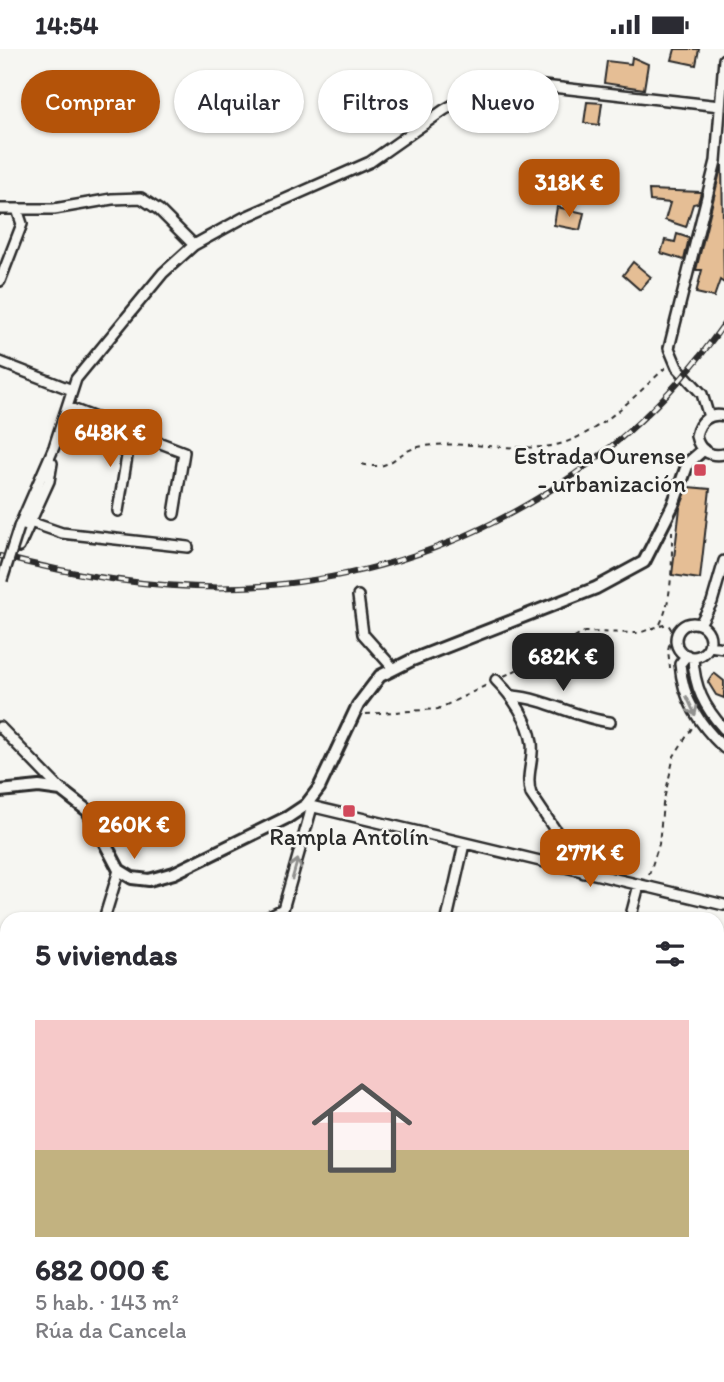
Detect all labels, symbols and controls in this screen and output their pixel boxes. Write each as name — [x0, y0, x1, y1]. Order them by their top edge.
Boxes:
text: 14:54 — [35, 9, 98, 41]
chip: Comprar — [21, 70, 160, 133]
chip: Alquilar — [174, 70, 304, 133]
chip: Filtros — [318, 70, 433, 133]
chip: Nuevo — [447, 70, 559, 133]
pin: 318K € — [512, 159, 626, 219]
text: 318K € — [535, 168, 603, 196]
pin: 648K € — [53, 409, 167, 469]
text: 648K € — [74, 418, 146, 446]
place label: Estrada Ourense - urbanización — [514, 441, 686, 498]
marker: Estrada Ourense - urbanización — [692, 462, 708, 478]
pin: 682K € — [506, 633, 620, 693]
text: 682K € — [528, 642, 598, 670]
one-way arrow — [685, 695, 698, 716]
pin: 260K € — [77, 801, 191, 861]
marker: Rampla Antolín — [341, 803, 357, 819]
text: 260K € — [98, 810, 170, 838]
place label: Rampla Antolín — [269, 822, 429, 851]
pin: 277K € — [533, 829, 647, 889]
text: 277K € — [556, 838, 624, 866]
one-way arrow — [289, 858, 302, 880]
icon: filters — [651, 935, 689, 973]
text: 5 viviendas — [35, 936, 178, 973]
icon: home — [299, 1065, 425, 1191]
text: 682 000 € — [35, 1251, 169, 1288]
text: 5 hab. · 143 m² — [35, 1288, 179, 1316]
text: Rúa da Cancela — [35, 1316, 187, 1344]

